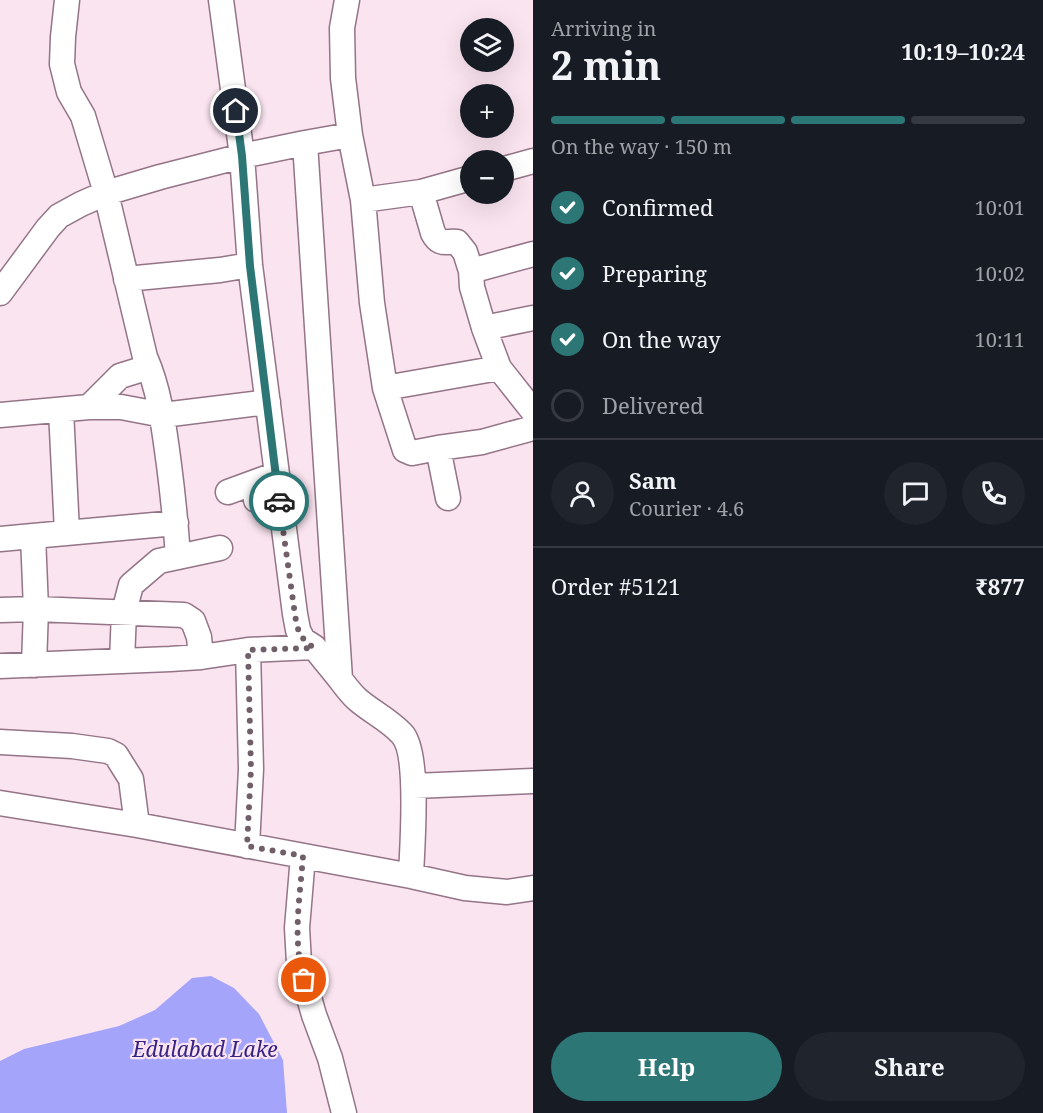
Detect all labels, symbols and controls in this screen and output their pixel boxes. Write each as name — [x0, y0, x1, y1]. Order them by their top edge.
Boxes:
text: Arriving in — [551, 15, 656, 42]
map controls — [460, 18, 514, 204]
button: layers — [460, 18, 514, 72]
text: 10:19–10:24 — [901, 36, 1025, 66]
text: 2 min — [551, 38, 661, 91]
button: + — [460, 84, 514, 138]
pin — [210, 85, 261, 136]
icon: home — [219, 94, 252, 127]
text: On the way · 150 m — [551, 133, 732, 160]
button: − — [460, 150, 514, 204]
icon: check — [551, 191, 584, 224]
text: Confirmed — [602, 192, 713, 222]
text: 10:01 — [975, 194, 1025, 221]
icon: check — [551, 257, 584, 290]
text: Preparing — [602, 258, 707, 288]
text: 10:02 — [975, 260, 1025, 287]
icon: check — [551, 323, 584, 356]
text: On the way — [602, 324, 721, 354]
text: 10:11 — [975, 326, 1025, 353]
text: Delivered — [602, 390, 704, 420]
button: person — [551, 462, 614, 525]
button: chat — [884, 462, 947, 525]
button: phone — [962, 462, 1025, 525]
text: Sam — [629, 465, 677, 495]
courier — [249, 471, 309, 531]
icon: car — [263, 485, 296, 518]
text: Courier · 4.6 — [629, 495, 744, 522]
text: Order #5121 — [551, 571, 681, 601]
text: ₹877 — [975, 571, 1025, 601]
pin — [278, 954, 329, 1005]
icon: bag — [287, 963, 320, 996]
button: Help — [551, 1032, 782, 1101]
button: Share — [794, 1032, 1025, 1101]
water label: Edulabad Lake — [131, 1035, 278, 1063]

